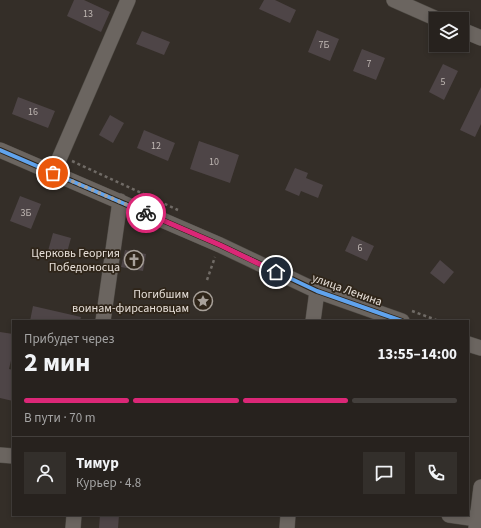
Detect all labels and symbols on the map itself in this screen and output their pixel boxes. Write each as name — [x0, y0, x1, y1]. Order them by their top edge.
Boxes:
house number: 13 — [83, 7, 93, 21]
house number: 7Б — [319, 38, 330, 52]
house number: 7 — [367, 57, 372, 71]
house number: 5 — [441, 75, 446, 89]
house number: 16 — [28, 105, 38, 119]
house number: 12 — [151, 139, 161, 153]
house number: 10 — [209, 155, 219, 169]
pin — [36, 156, 70, 190]
courier — [126, 193, 166, 233]
house number: 3Б — [21, 206, 32, 220]
house number: 6 — [358, 241, 363, 255]
place label: Церковь Георгия Победоносца — [31, 245, 120, 276]
church icon: Церковь Георгия Победоносца — [123, 249, 145, 271]
pin — [259, 255, 293, 289]
street label: улица Ленина — [309, 269, 385, 311]
place label: Погибшим воинам-фирсановцам — [72, 286, 189, 317]
place icon: Погибшим воинам-фирсановцам — [192, 290, 214, 312]

